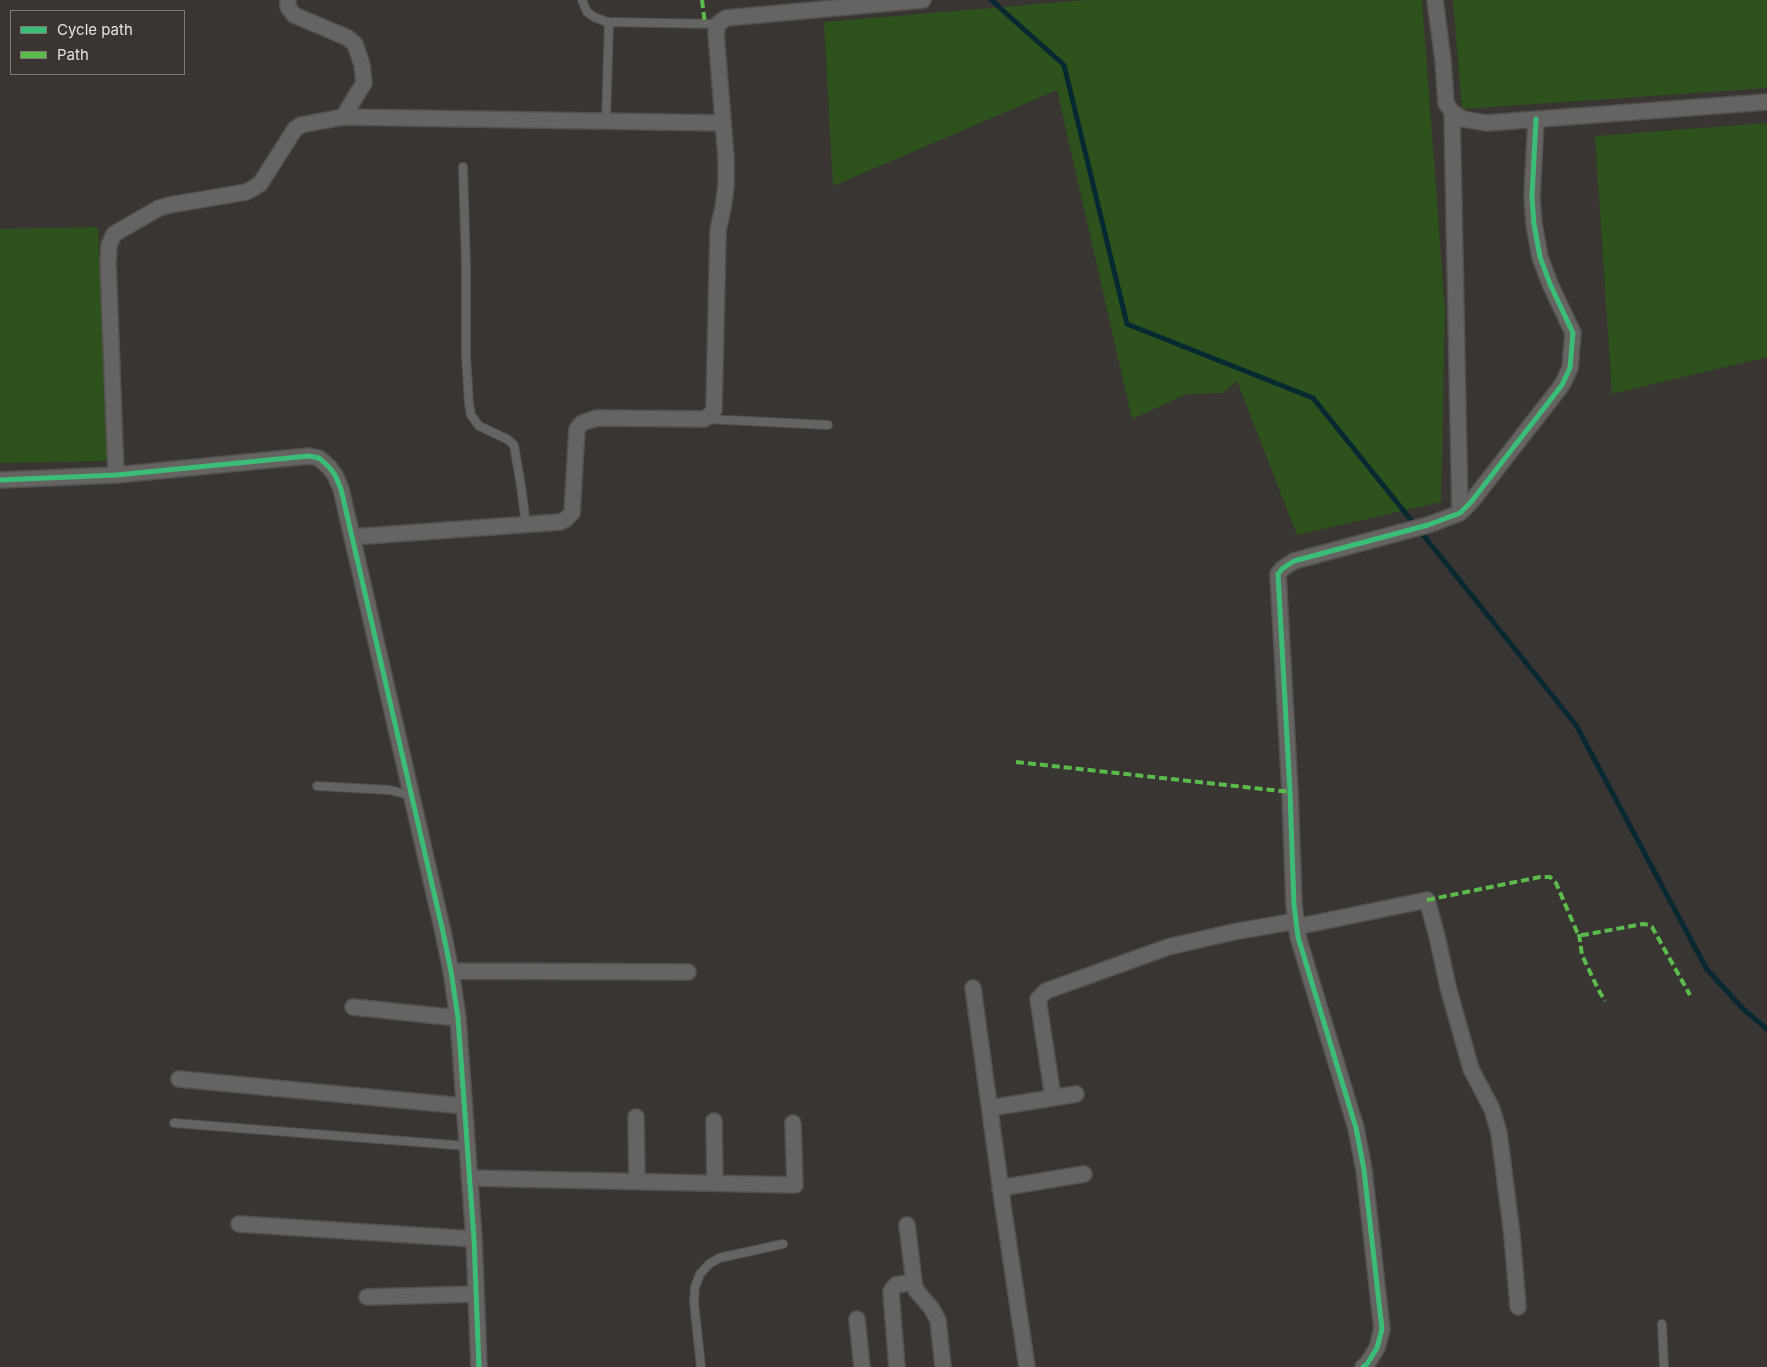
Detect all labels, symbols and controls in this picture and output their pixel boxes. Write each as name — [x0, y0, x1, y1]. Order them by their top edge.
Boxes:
legend — [10, 10, 185, 75]
text: Cycle path — [57, 20, 133, 39]
text: Path — [57, 45, 89, 64]

